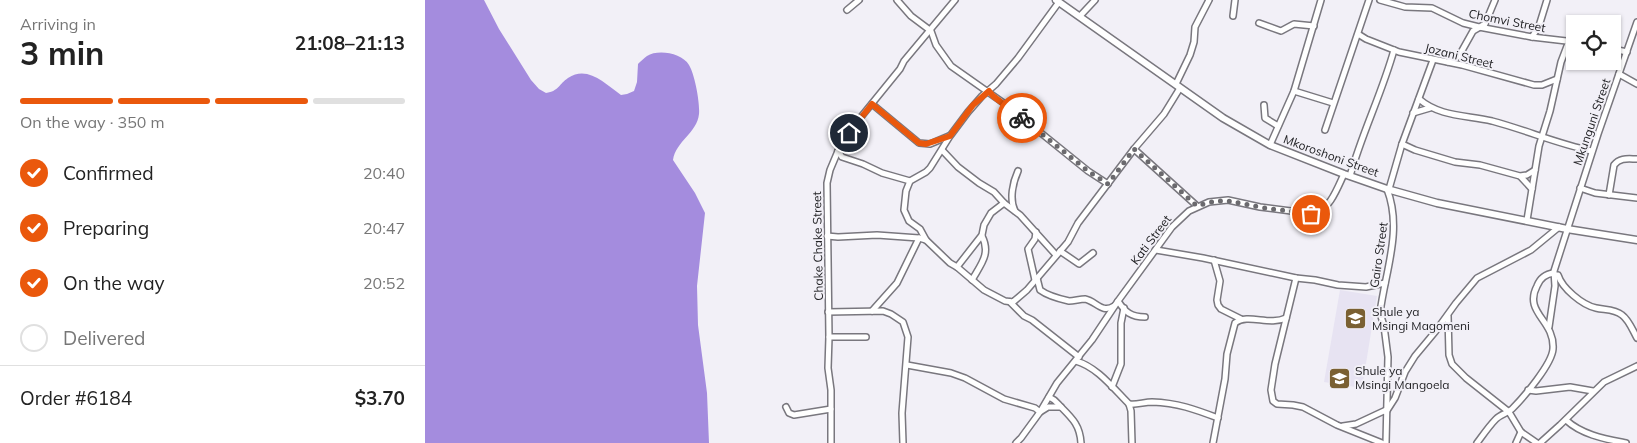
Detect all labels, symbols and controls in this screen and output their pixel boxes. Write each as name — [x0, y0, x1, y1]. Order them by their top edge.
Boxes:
street label: Chomvi Street — [1467, 6, 1547, 35]
text: Arriving in — [20, 14, 96, 34]
map controls — [1566, 15, 1621, 70]
button: locate — [1566, 15, 1621, 70]
text: 21:08–21:13 — [295, 31, 405, 55]
text: 3 min — [20, 33, 104, 73]
street label: Jozani Street — [1423, 40, 1495, 71]
street label: Mkunguni Street — [1570, 76, 1613, 167]
courier — [997, 93, 1047, 143]
icon: bike — [1008, 104, 1036, 132]
text: On the way · 350 m — [20, 112, 165, 132]
pin — [828, 112, 870, 154]
icon: home — [835, 119, 863, 147]
street label: Mkoroshoni Street — [1281, 131, 1381, 180]
icon: check — [20, 159, 48, 187]
text: Confirmed — [63, 161, 154, 185]
text: 20:40 — [363, 163, 405, 183]
street label: Chake Chake Street — [809, 191, 826, 301]
pin — [1290, 193, 1332, 235]
icon: bag — [1297, 200, 1325, 228]
street label: Kati Street — [1127, 212, 1174, 267]
icon: check — [20, 214, 48, 242]
text: Preparing — [63, 216, 149, 240]
text: 20:47 — [363, 218, 405, 238]
street label: Gairo Street — [1366, 221, 1391, 289]
icon: check — [20, 269, 48, 297]
text: On the way — [63, 271, 165, 295]
text: 20:52 — [363, 273, 405, 293]
place label: Shule ya Msingi Magomeni — [1372, 304, 1470, 333]
school or university icon: Shule ya Msingi Magomeni — [1344, 307, 1368, 331]
text: Delivered — [63, 326, 145, 350]
place label: Shule ya Msingi Mangoela — [1355, 363, 1450, 392]
school or university icon: Shule ya Msingi Mangoela — [1327, 366, 1351, 390]
text: Order #6184 — [20, 386, 132, 410]
text: $3.70 — [355, 386, 405, 410]

